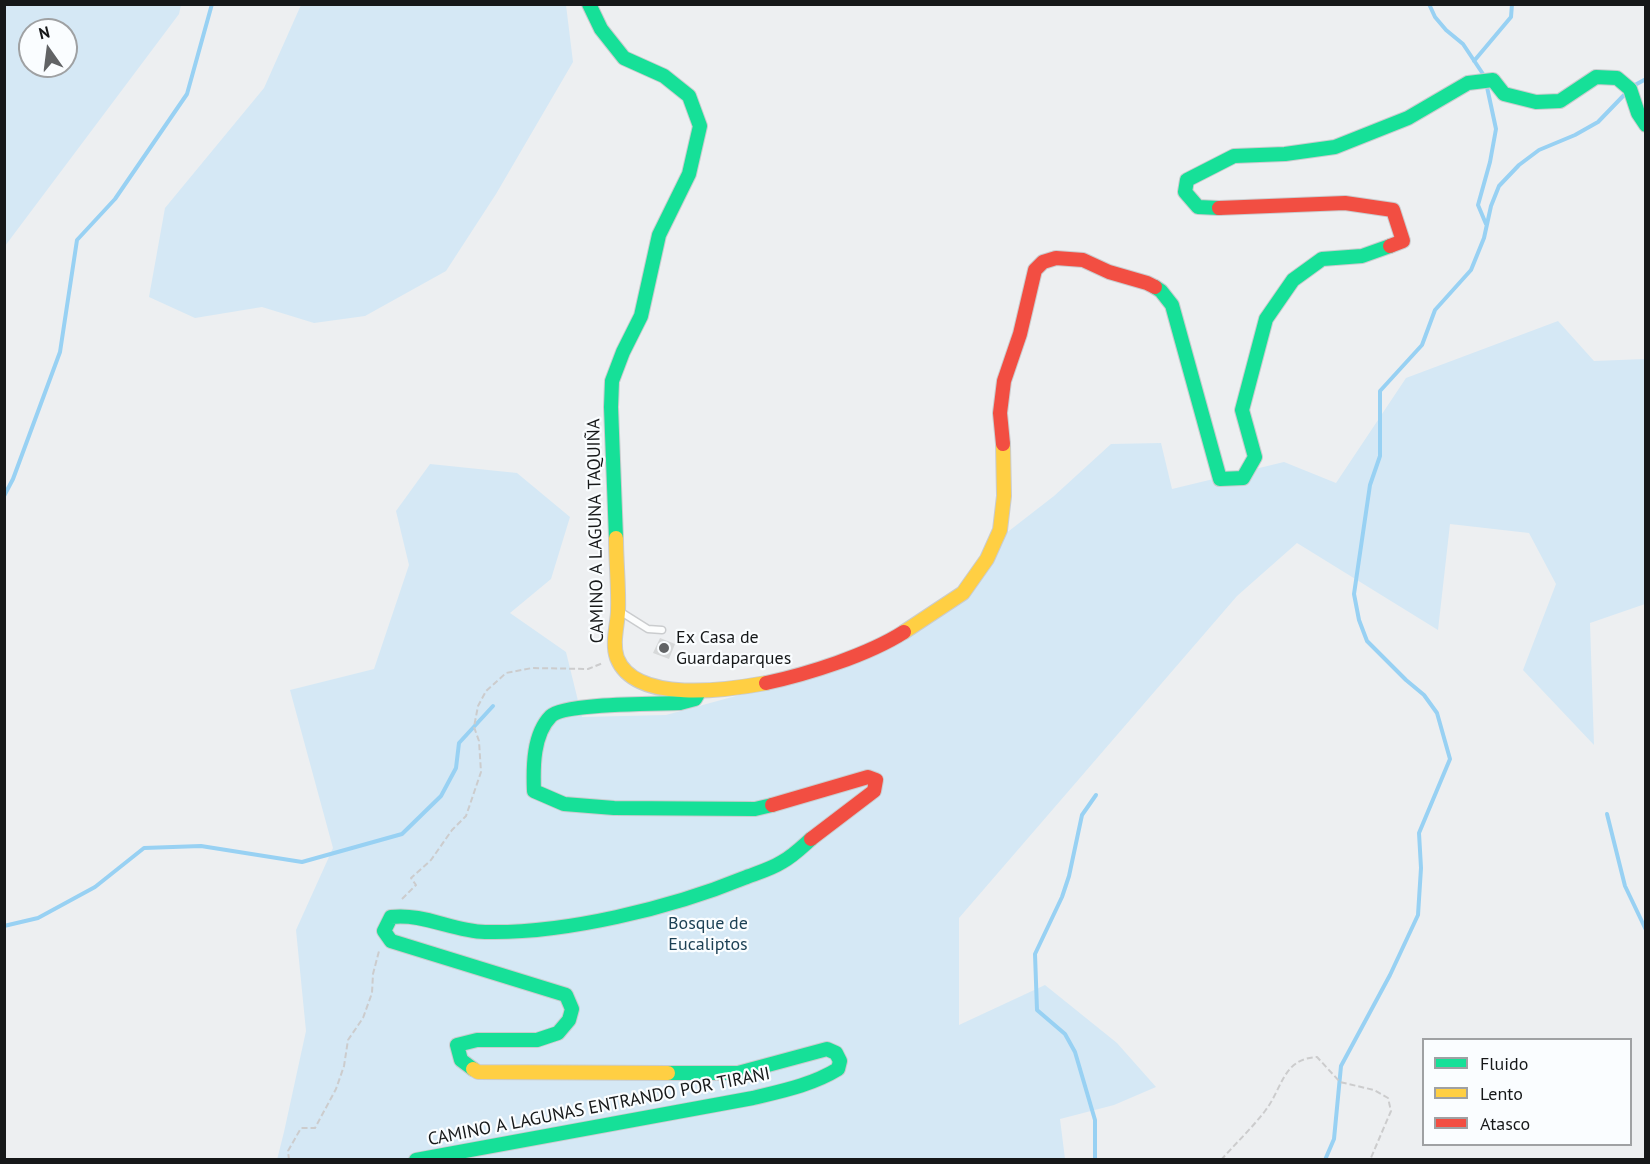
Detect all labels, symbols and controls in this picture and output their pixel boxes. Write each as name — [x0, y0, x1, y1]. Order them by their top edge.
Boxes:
north arrow — [18, 18, 78, 78]
text: N — [37, 22, 52, 43]
street label: CAMINO A LAGUNA TAQUIÑA — [583, 418, 609, 644]
place label: Ex Casa de Guardaparques — [676, 627, 791, 670]
marker: Ex Casa de Guardaparques — [657, 641, 671, 655]
park label: Bosque de Eucaliptos — [668, 913, 748, 956]
legend — [1422, 1038, 1632, 1146]
text: Fluido — [1480, 1052, 1528, 1075]
street label: CAMINO A LAGUNAS ENTRANDO POR TIRANI — [426, 1063, 772, 1151]
text: Lento — [1480, 1082, 1523, 1105]
text: Atasco — [1480, 1112, 1530, 1135]

